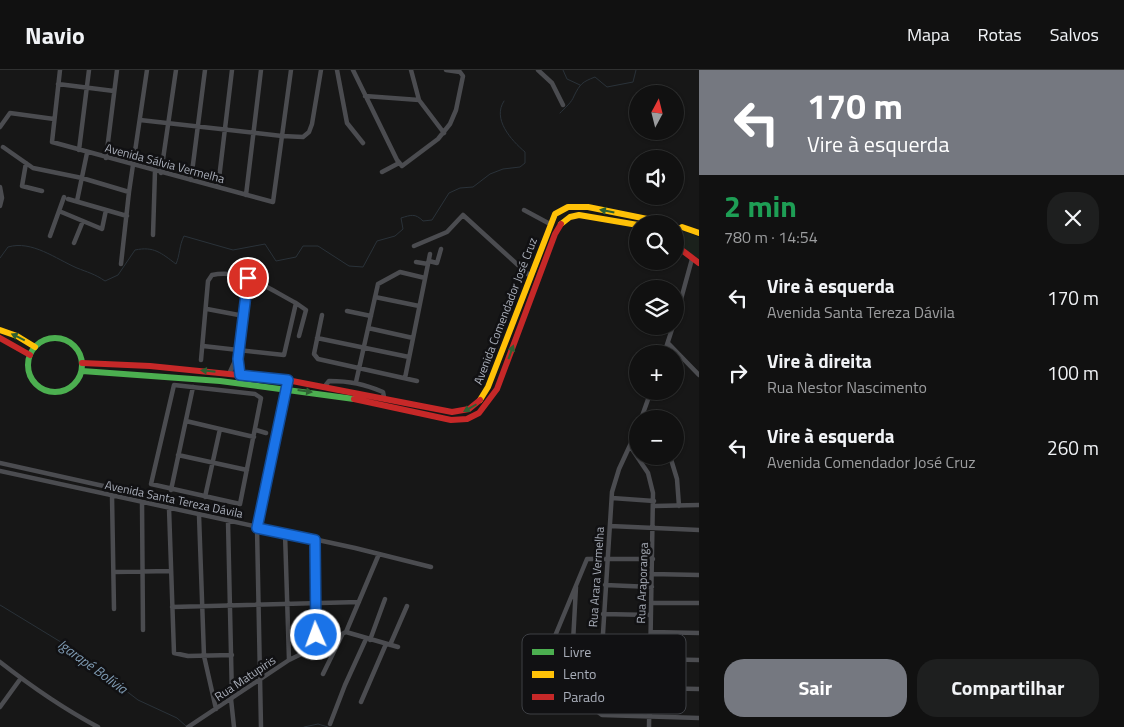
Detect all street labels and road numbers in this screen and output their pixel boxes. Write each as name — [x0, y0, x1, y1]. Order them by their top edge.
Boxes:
street label: Avenida Sálvia Vermelha — [103, 138, 227, 188]
street label: Avenida Comendador José Cruz — [468, 235, 542, 387]
street label: Avenida Santa Tereza Dávila — [103, 475, 245, 523]
street label: Rua Arara Vermelha — [583, 526, 609, 628]
street label: Rua Araporanga — [631, 542, 653, 624]
street label: Rua Matupiris — [211, 650, 280, 706]

